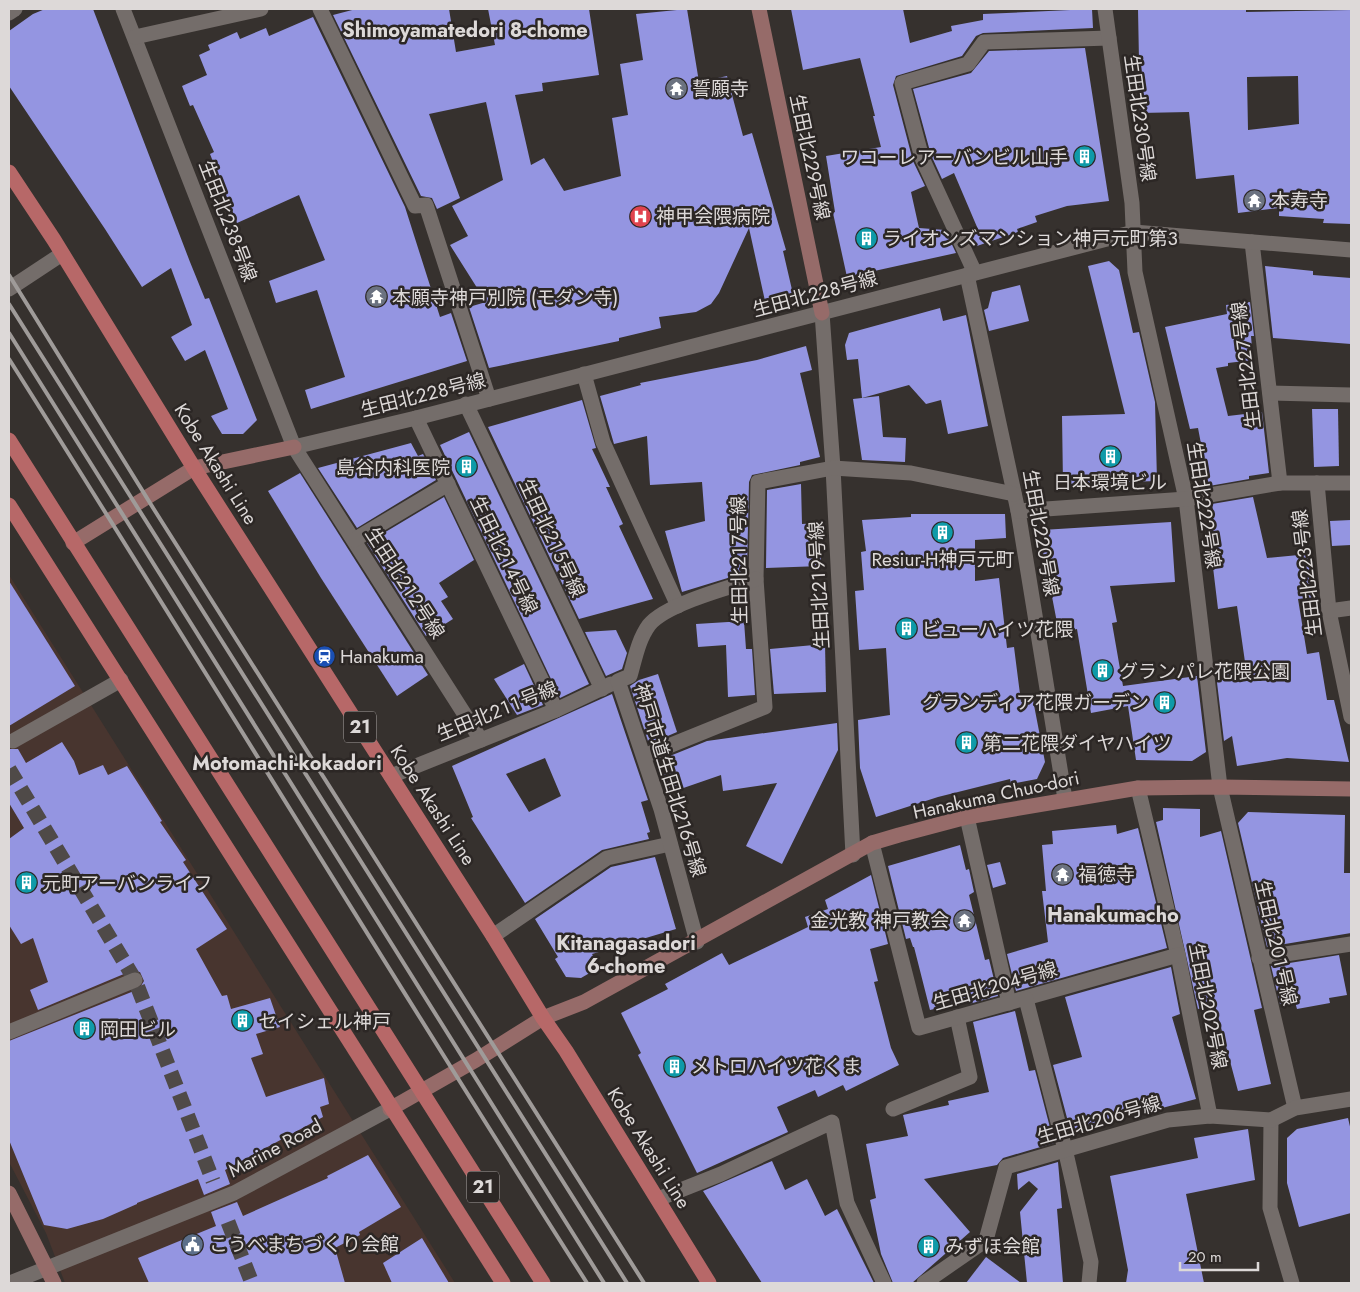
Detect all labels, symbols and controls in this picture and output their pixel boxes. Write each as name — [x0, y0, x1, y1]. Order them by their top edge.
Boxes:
district label: Shimoyamatedori 8-chome — [342, 16, 588, 45]
street label: 生田北２３０号線 — [1118, 53, 1162, 183]
place label: 誓願寺 — [692, 75, 749, 102]
temple icon: 誓願寺 — [664, 76, 688, 100]
street label: 生田北２２９号線 — [783, 92, 837, 222]
place label: ワコーレアーバンビル山手 — [840, 144, 1068, 171]
building icon: ワコーレアーバンビル山手 — [1072, 145, 1096, 169]
street label: 生田北２３８号線 — [192, 156, 264, 286]
place label: 本寿寺 — [1271, 187, 1328, 214]
temple icon: 本寿寺 — [1243, 188, 1267, 212]
place label: 神甲会隈病院 — [656, 203, 770, 230]
hospital icon: 神甲会隈病院 — [628, 204, 652, 228]
place label: ライオンズマンション神戸元町第3 — [883, 225, 1178, 252]
building icon: ライオンズマンション神戸元町第3 — [855, 226, 879, 250]
street label: 生田北２２８号線 — [750, 264, 880, 324]
place label: 本願寺神戸別院 (モダン寺) — [392, 284, 618, 311]
temple icon: 本願寺神戸別院 (モダン寺) — [364, 285, 388, 309]
street label: 生田北２２７号線 — [1225, 300, 1267, 430]
street label: 生田北２２８号線 — [358, 366, 488, 424]
street label: Kobe Akashi Line — [168, 398, 264, 530]
street label: 生田北２２２号線 — [1181, 440, 1227, 570]
building icon: 日本環境ビル — [1098, 444, 1122, 468]
place label: 島谷内科医院 — [336, 454, 450, 481]
building icon: 島谷内科医院 — [454, 455, 478, 479]
street label: 生田北２２０号線 — [1017, 468, 1065, 598]
place label: 日本環境ビル — [1053, 469, 1167, 496]
street label: 生田北２１５号線 — [513, 474, 591, 602]
street label: 生田北２１４号線 — [464, 492, 544, 618]
street label: 生田北２１７号線 — [724, 496, 754, 624]
street label: 生田北２２３号線 — [1286, 508, 1328, 638]
street label: 生田北２１９号線 — [802, 520, 836, 650]
building icon: Resiur-H神戸元町 — [931, 521, 955, 545]
street label: 生田北２１２号線 — [359, 522, 451, 644]
place label: Resiur-H神戸元町 — [871, 546, 1015, 573]
place label: ビューハイツ花隈 — [922, 616, 1073, 643]
building icon: ビューハイツ花隈 — [894, 617, 918, 641]
place label: Hanakuma — [340, 643, 424, 670]
station icon: Hanakuma — [312, 644, 336, 668]
place label: グランパレ花隈公園 — [1119, 658, 1290, 685]
building icon: グランパレ花隈公園 — [1091, 659, 1115, 683]
street label: 生田北２１１号線 — [433, 674, 561, 748]
street label: 神戸市道生田北216号線 — [628, 680, 712, 880]
place label: グランディア花隈ガーデン — [922, 689, 1149, 716]
building icon: グランディア花隈ガーデン — [1153, 690, 1177, 714]
road number: 21 — [344, 712, 376, 742]
place label: 第二花隈ダイヤハイツ — [983, 730, 1172, 757]
building icon: 第二花隈ダイヤハイツ — [955, 731, 979, 755]
street label: Kobe Akashi Line — [384, 740, 482, 871]
district label: Motomachi-kokadori — [192, 749, 382, 778]
street label: Hanakuma Chuo-dori — [910, 764, 1082, 826]
place label: 福徳寺 — [1078, 861, 1135, 888]
temple icon: 福徳寺 — [1050, 862, 1074, 886]
place label: 元町アーバンライフ — [42, 870, 213, 897]
building icon: 元町アーバンライフ — [14, 871, 38, 895]
street label: 生田北２０１号線 — [1248, 878, 1304, 1008]
district label: Hanakumacho — [1047, 901, 1179, 930]
place label: 金光教 神戸教会 — [810, 907, 949, 934]
temple icon: 金光教 神戸教会 — [953, 908, 977, 932]
district label: Kitanagasadori 6-chome — [556, 929, 696, 981]
street label: 生田北２０２号線 — [1183, 941, 1233, 1071]
street label: 生田北２０４号線 — [930, 955, 1060, 1017]
place label: セイシェル神戸 — [258, 1008, 391, 1035]
building icon: セイシェル神戸 — [230, 1009, 254, 1033]
place label: 岡田ビル — [100, 1016, 176, 1043]
building icon: 岡田ビル — [72, 1017, 96, 1041]
place label: メトロハイツ花くま — [691, 1053, 862, 1080]
building icon: メトロハイツ花くま — [663, 1054, 687, 1078]
street label: Kobe Akashi Line — [601, 1082, 697, 1214]
street label: 生田北２０６号線 — [1034, 1089, 1164, 1151]
street label: Marine Road — [223, 1112, 327, 1184]
road number: 21 — [467, 1172, 499, 1202]
place label: こうべまちづくり会館 — [209, 1231, 399, 1258]
public building icon: こうべまちづくり会館 — [181, 1232, 205, 1256]
place label: みずほ会館 — [945, 1233, 1040, 1260]
building icon: みずほ会館 — [917, 1234, 941, 1258]
scale bar — [1180, 1240, 1258, 1272]
text: 20 m — [1188, 1246, 1222, 1268]

